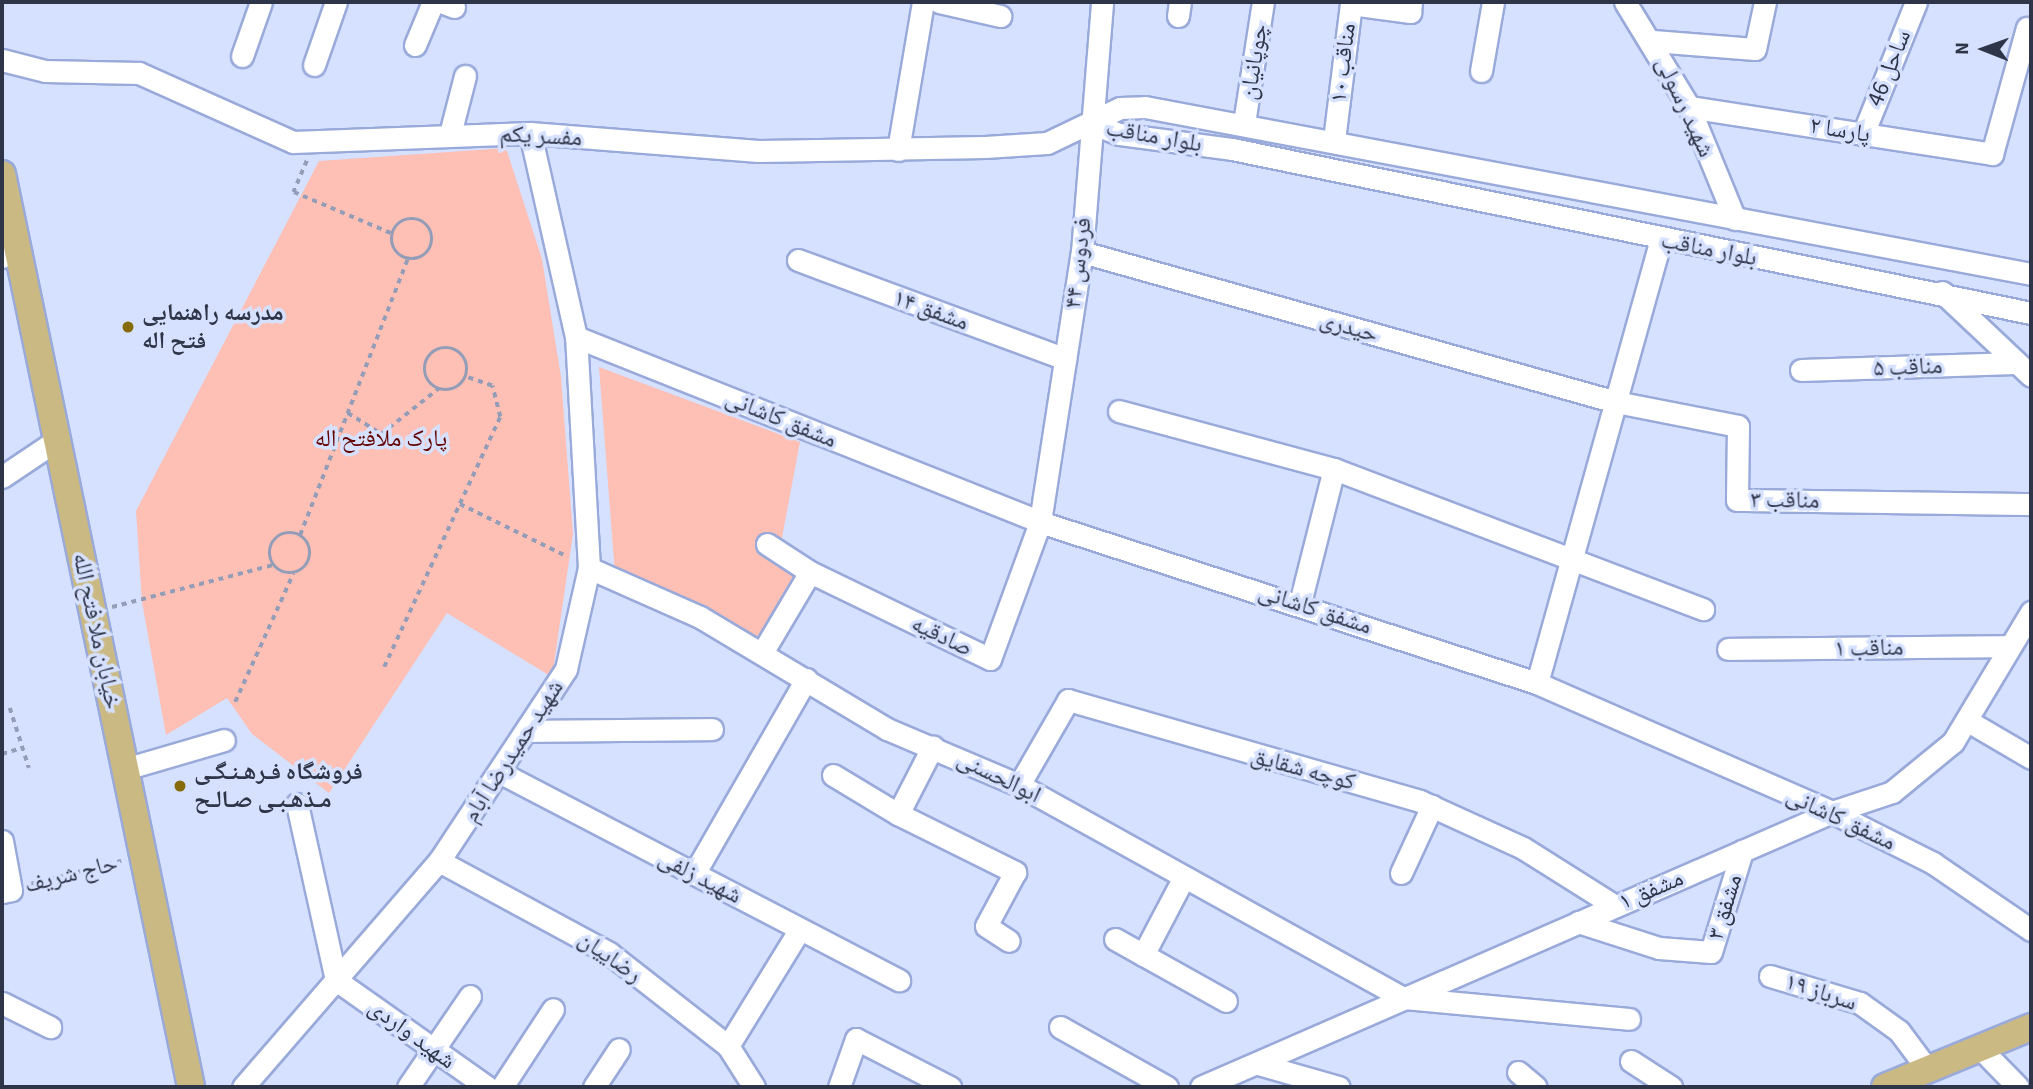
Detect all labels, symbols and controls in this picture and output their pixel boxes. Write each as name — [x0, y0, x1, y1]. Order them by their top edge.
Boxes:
north arrow — [1949, 14, 2019, 84]
street label: چوپانیان — [1234, 22, 1274, 102]
street label: مناقب ۱۰ — [1324, 22, 1362, 104]
street label: ساحل 46 — [1861, 26, 1917, 110]
text: N — [1949, 42, 1976, 55]
street label: شهید رسولی — [1649, 52, 1721, 162]
street label: پارسا ۲ — [1808, 111, 1872, 149]
street label: بلوار مناقب — [1104, 113, 1204, 159]
street label: مفسر یکم — [499, 119, 583, 153]
street label: فردوس ۴۴ — [1058, 216, 1098, 310]
street label: بلوار مناقب — [1659, 226, 1759, 272]
street label: مشفق ۱۴ — [889, 283, 973, 337]
place label: مدرسه راهنمایی فتح اله — [142, 299, 284, 355]
street label: حیدری — [1316, 305, 1382, 349]
marker: مدرسه راهنمایی فتح اله — [120, 319, 136, 335]
street label: مناقب ۵ — [1873, 351, 1943, 383]
street label: مشفق کاشانی — [721, 384, 841, 454]
park label: پارک ملافتح اله — [315, 425, 447, 453]
street label: مناقب ۳ — [1750, 485, 1820, 515]
street label: خیابان ملا فتح الله — [66, 550, 128, 712]
street label: مشفق کاشانی — [1255, 577, 1375, 641]
street label: صادقیه — [907, 609, 977, 663]
street label: مناقب ۱ — [1834, 633, 1904, 663]
street label: شهید حمیدرضا آبام — [456, 674, 570, 828]
street label: کوچه شقایق — [1248, 741, 1358, 797]
street label: ابوالحسنی — [952, 744, 1046, 810]
place label: فروشگاه فـرهـنـگـی مـذهـبـی صـالـح — [194, 758, 363, 814]
marker: فروشگاه فـرهـنـگـی مـذهـبـی صـالـح — [172, 778, 188, 794]
street label: مشفق کاشانی — [1782, 781, 1900, 857]
street label: شهید زلفی — [653, 844, 747, 910]
street label: حاج شریف — [22, 849, 120, 899]
street label: مشفق ۱ — [1614, 864, 1688, 916]
street label: مشفق ۳ — [1701, 871, 1749, 943]
street label: رضاییان — [573, 925, 647, 989]
street label: سرباز ۱۹ — [1781, 967, 1861, 1017]
street label: شهید واردی — [363, 993, 461, 1075]

